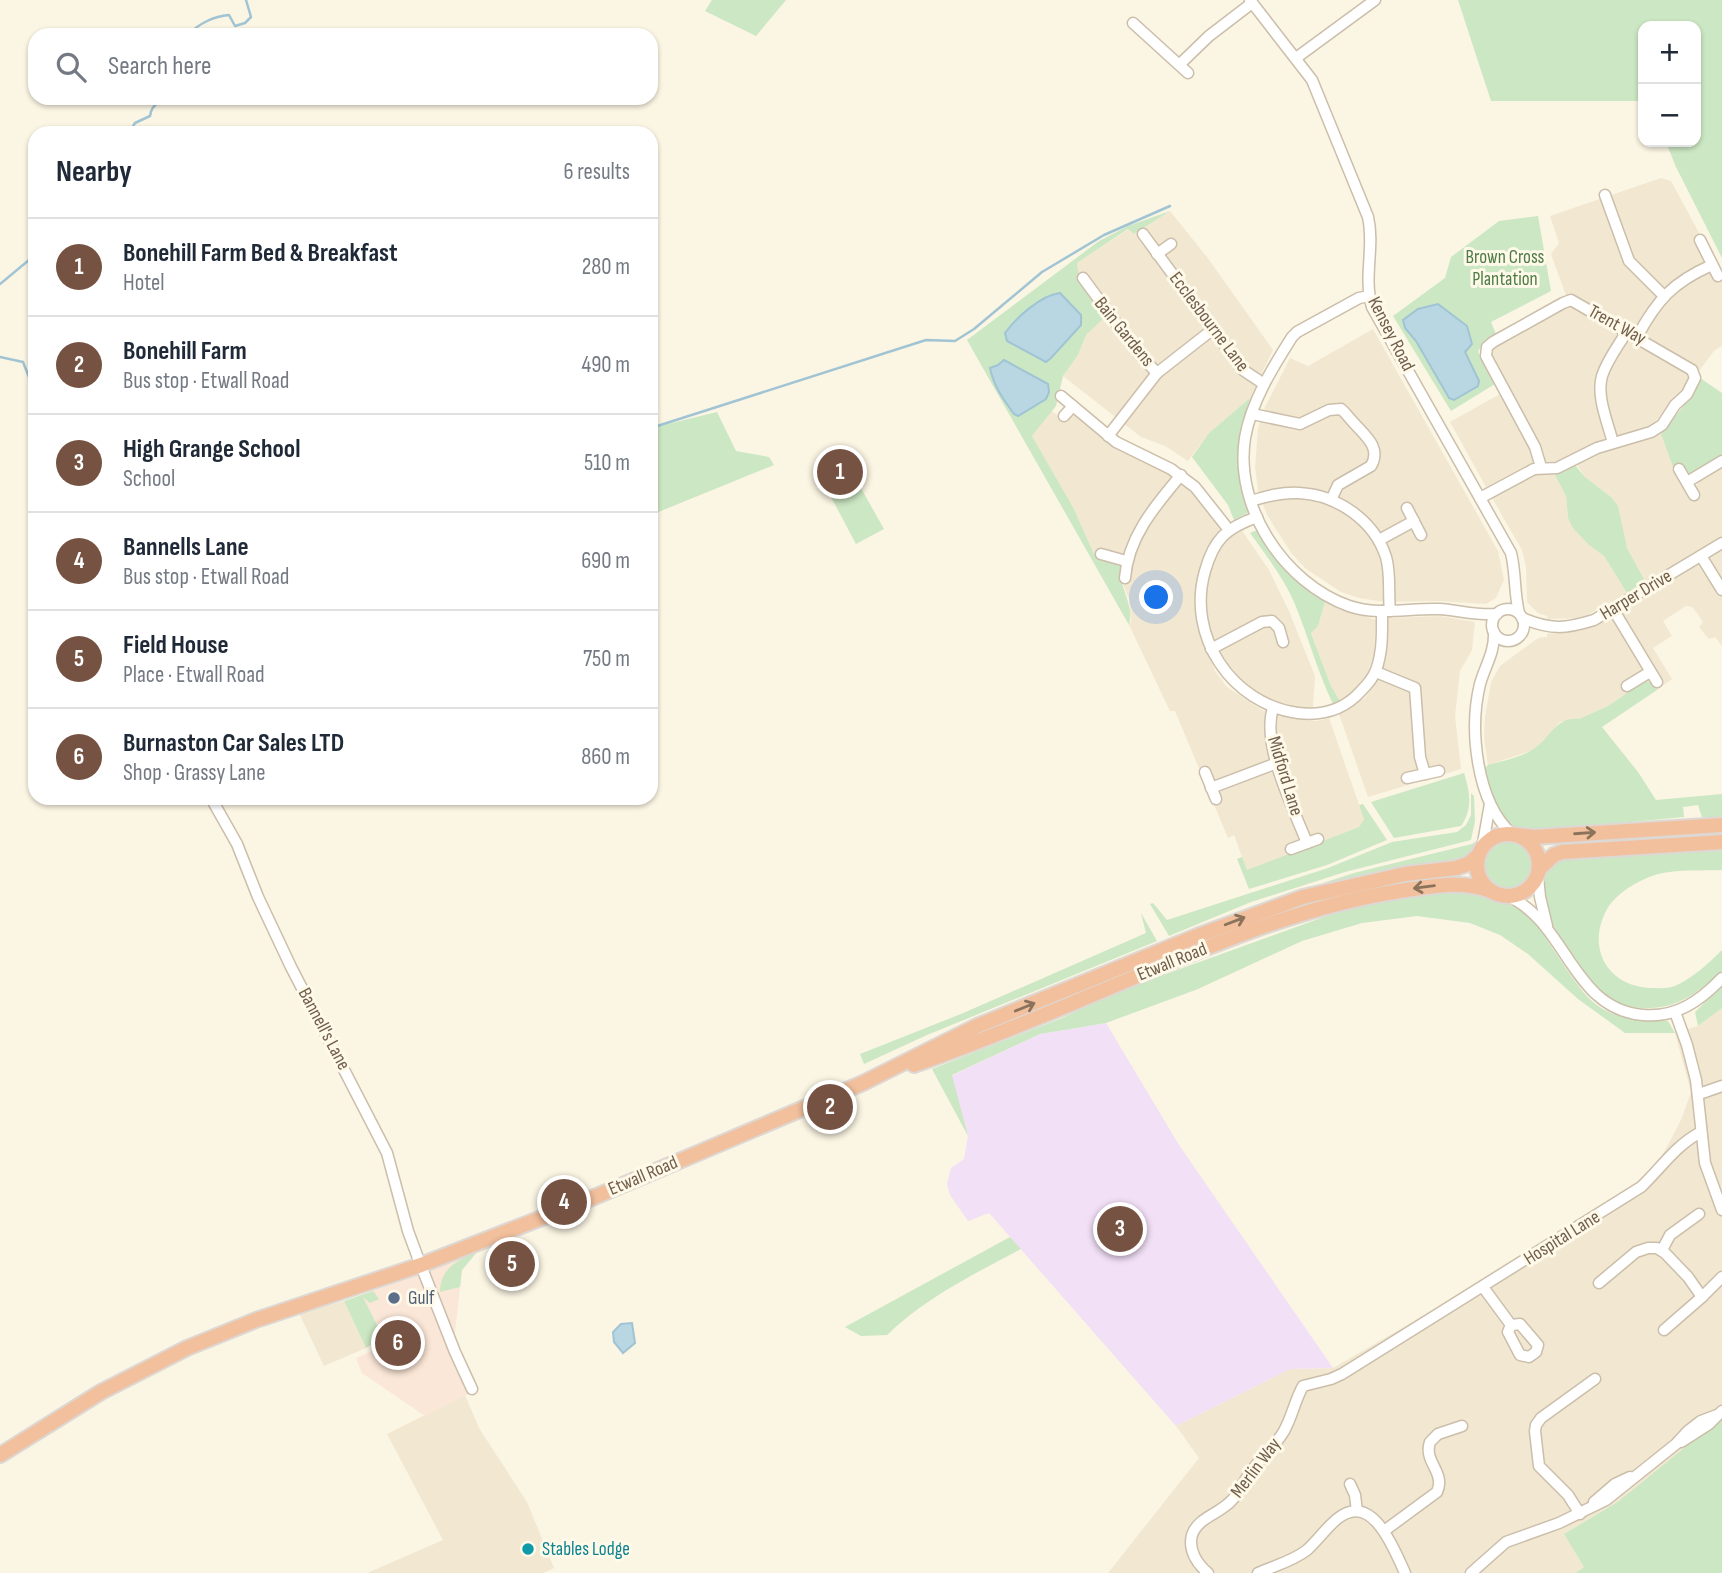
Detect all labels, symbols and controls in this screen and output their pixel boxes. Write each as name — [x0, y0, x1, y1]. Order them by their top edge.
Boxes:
map controls — [1638, 21, 1701, 147]
button: + — [1638, 21, 1701, 84]
search box — [28, 28, 658, 105]
icon: search — [52, 48, 90, 86]
text: Search here — [108, 51, 211, 82]
button: − — [1638, 84, 1701, 147]
text: Nearby — [56, 154, 132, 190]
text: 6 results — [564, 158, 630, 186]
text: Bonehill Farm Bed & Breakfast — [123, 238, 398, 269]
park label: Brown Cross Plantation — [1466, 246, 1545, 291]
text: 1 — [74, 253, 84, 281]
text: 280 m — [582, 253, 630, 281]
street label: Ecclesbourne Lane — [1164, 268, 1254, 376]
text: Hotel — [123, 269, 165, 297]
street label: Bain Gardens — [1089, 293, 1159, 372]
street label: Kensey Road — [1363, 293, 1419, 375]
street label: Trent Way — [1584, 300, 1651, 351]
text: Bonehill Farm — [123, 336, 247, 367]
text: 2 — [74, 351, 84, 379]
text: 490 m — [581, 351, 630, 379]
text: Bus stop · Etwall Road — [123, 367, 289, 395]
text: High Grange School — [123, 434, 300, 465]
pin: 1 — [817, 446, 863, 498]
text: 3 — [74, 449, 84, 477]
text: 510 m — [584, 449, 630, 477]
text: School — [123, 465, 175, 493]
text: Bannells Lane — [123, 532, 249, 563]
text: 4 — [74, 547, 84, 575]
text: 690 m — [581, 547, 630, 575]
text: Bus stop · Etwall Road — [123, 563, 289, 591]
street label: Harper Drive — [1596, 565, 1676, 625]
your location — [1139, 580, 1173, 614]
text: Field House — [123, 630, 229, 661]
text: 5 — [74, 645, 84, 673]
text: 750 m — [583, 645, 630, 673]
text: Place · Etwall Road — [123, 661, 265, 689]
text: Burnaston Car Sales LTD — [123, 728, 344, 759]
street label: Midford Lane — [1262, 733, 1308, 819]
text: 6 — [74, 743, 84, 771]
text: 860 m — [581, 743, 630, 771]
text: Shop · Grassy Lane — [123, 759, 265, 787]
one-way arrow — [1573, 826, 1596, 839]
one-way arrow — [1413, 881, 1436, 894]
one-way arrow — [1224, 913, 1246, 926]
street label: Etwall Road — [1134, 938, 1210, 986]
street label: Bannell's Lane — [293, 984, 355, 1074]
one-way arrow — [1013, 999, 1035, 1012]
pin: 2 — [807, 1081, 853, 1133]
street label: Etwall Road — [605, 1151, 681, 1201]
pin: 4 — [541, 1176, 587, 1228]
pin: 3 — [1097, 1203, 1143, 1255]
street label: Hospital Lane — [1520, 1206, 1604, 1270]
pin: 5 — [489, 1238, 535, 1290]
place label: Gulf — [408, 1287, 435, 1310]
marker: Gulf — [386, 1290, 402, 1306]
pin: 6 — [375, 1317, 421, 1369]
street label: Merlin Way — [1226, 1433, 1286, 1503]
place label: Stables Lodge — [542, 1538, 630, 1561]
marker: Stables Lodge — [520, 1541, 536, 1557]

